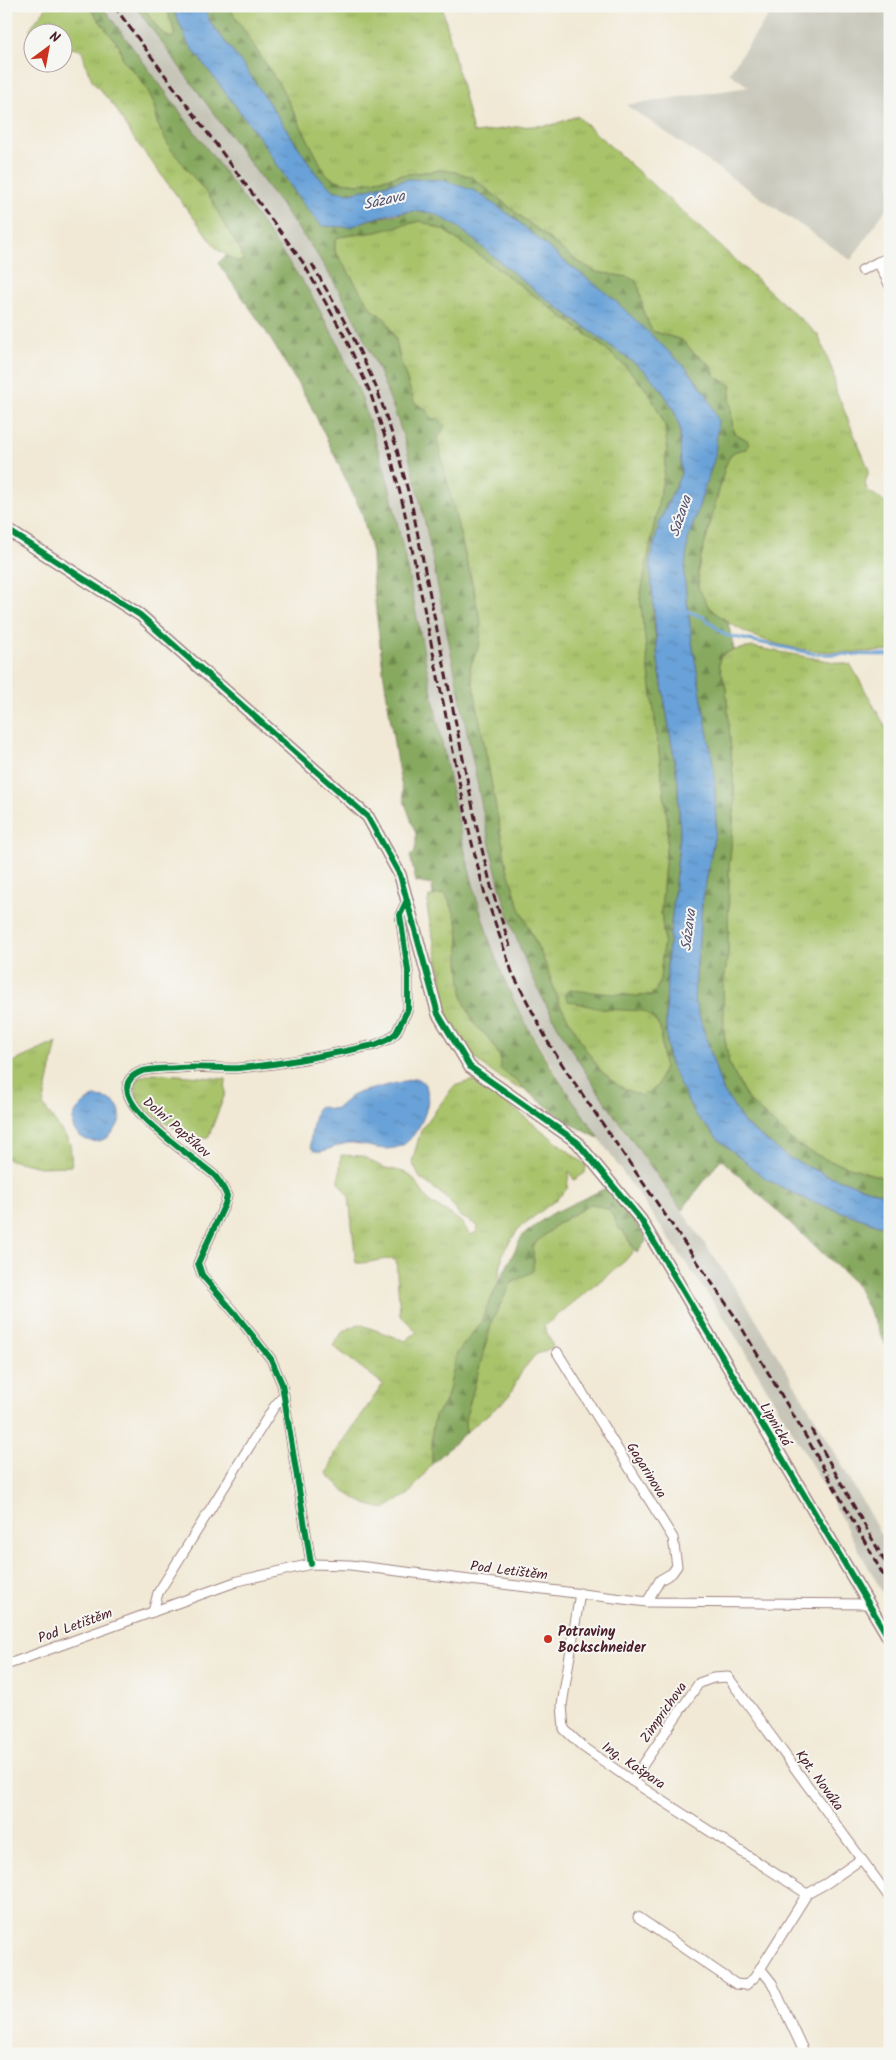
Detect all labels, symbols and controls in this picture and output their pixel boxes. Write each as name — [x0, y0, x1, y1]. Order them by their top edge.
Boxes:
north arrow — [22, 22, 72, 72]
text: N — [45, 26, 64, 50]
water label: Sázava — [361, 184, 408, 217]
water label: Sázava — [663, 492, 699, 540]
water label: Sázava — [675, 907, 704, 952]
street label: Dolní Papšíkov — [137, 1092, 215, 1164]
street label: Lipnická — [753, 1398, 798, 1452]
street label: Gagarinova — [620, 1438, 672, 1503]
street label: Pod Letištěm — [469, 1555, 549, 1587]
street label: Pod Letištěm — [35, 1602, 116, 1650]
place label: Potraviny Bockschneider — [558, 1621, 647, 1659]
marker: Potraviny Bockschneider — [542, 1633, 554, 1645]
street label: Zimprichova — [635, 1677, 693, 1748]
street label: Ing. Kašpara — [597, 1736, 670, 1795]
street label: Kpt. Nováka — [789, 1745, 849, 1816]

